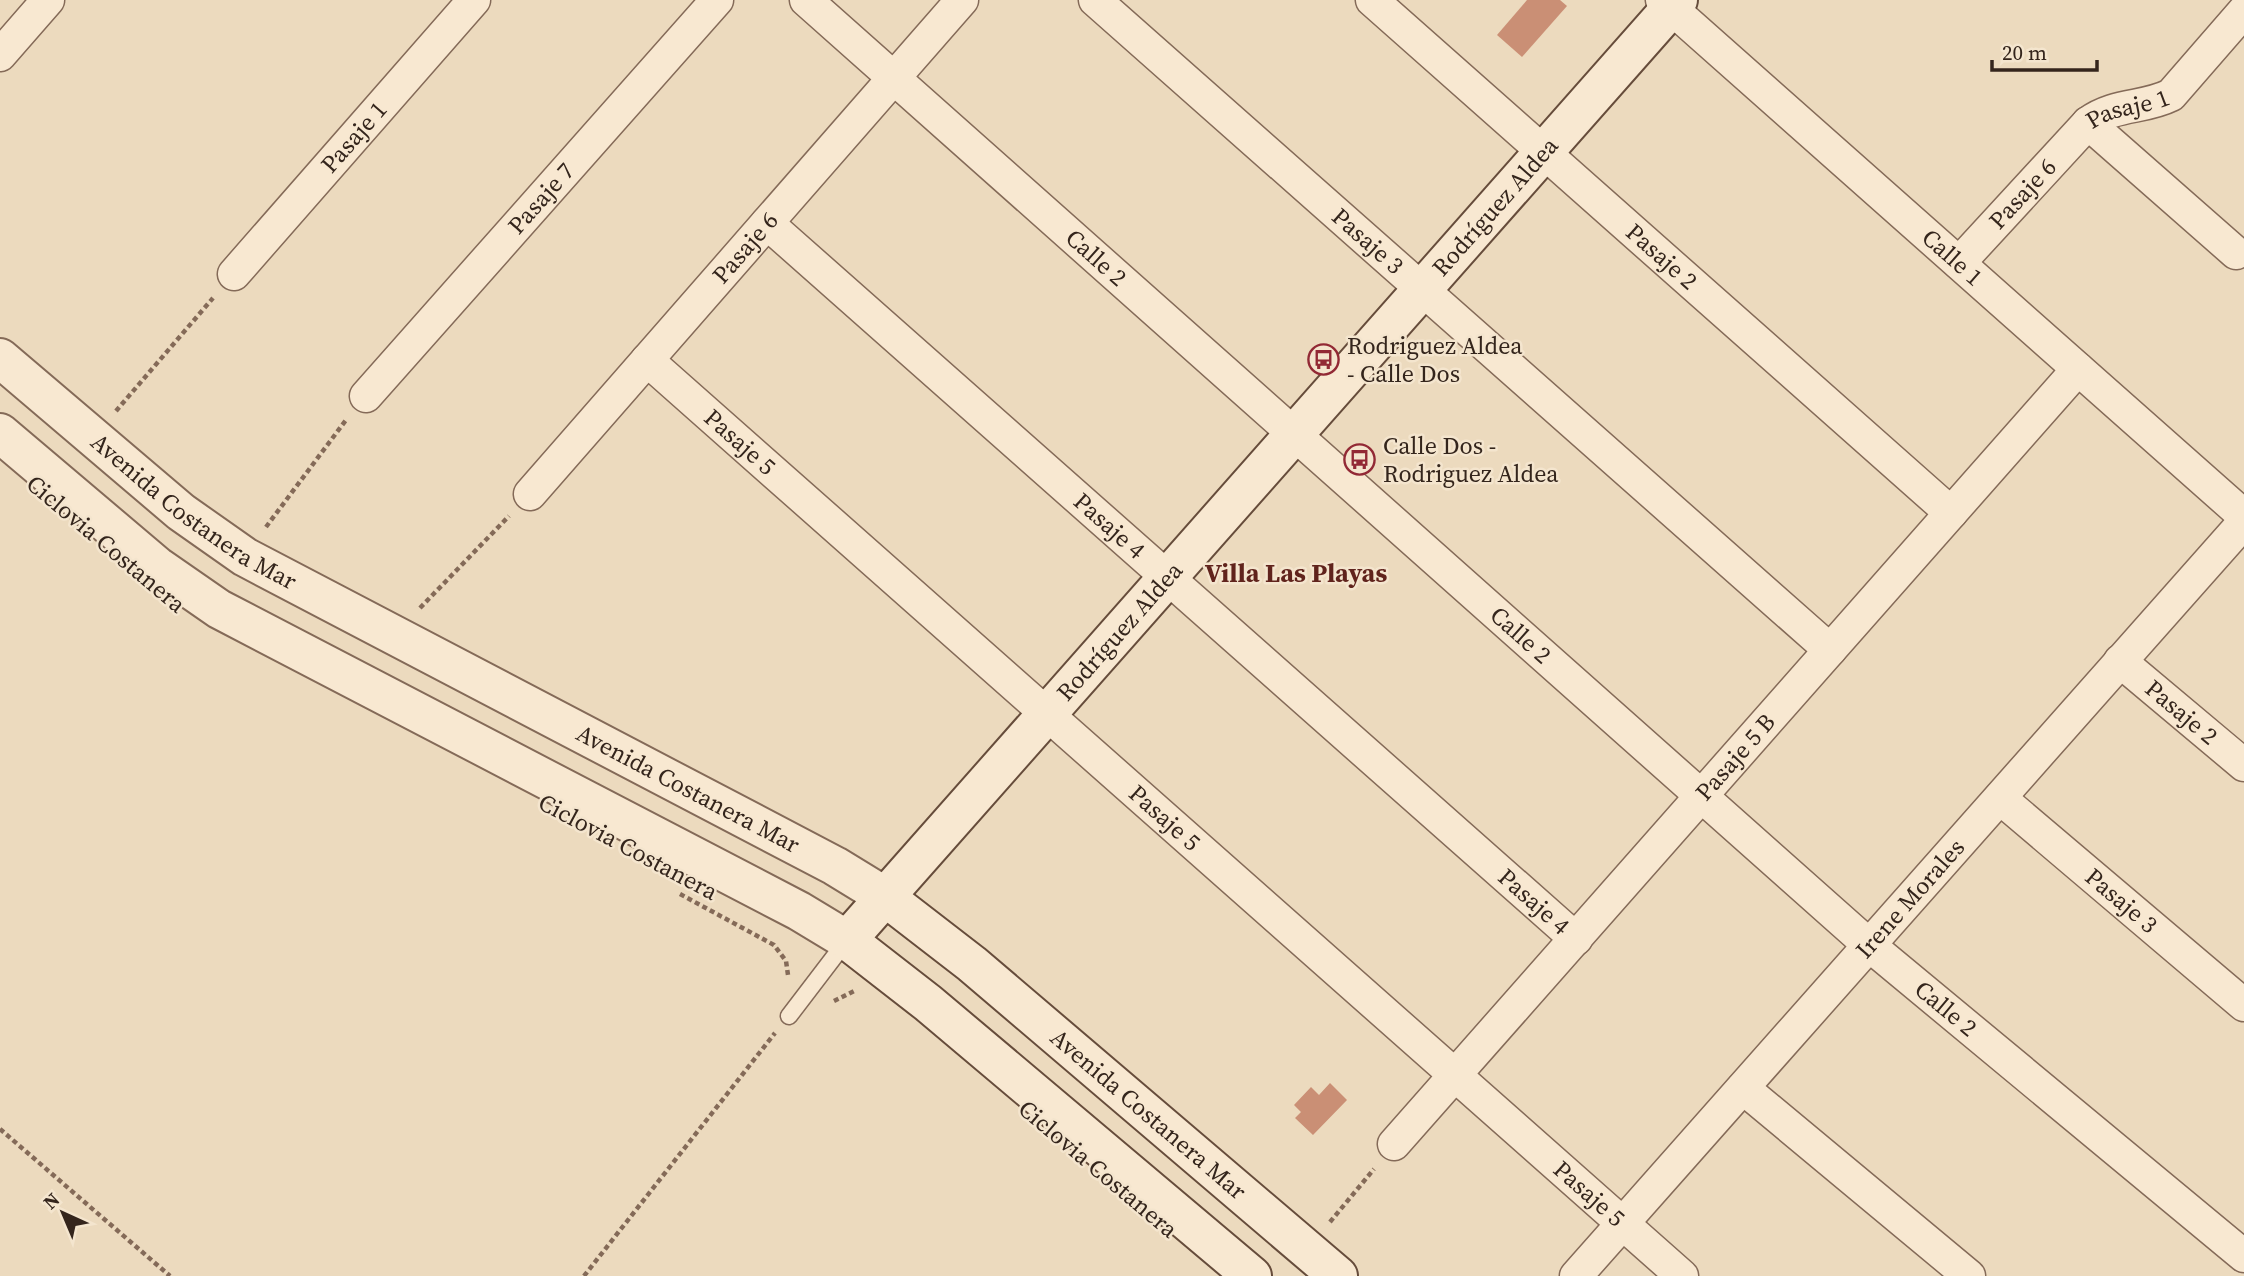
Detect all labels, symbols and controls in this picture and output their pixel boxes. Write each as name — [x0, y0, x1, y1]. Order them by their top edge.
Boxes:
scale bar — [1992, 28, 2097, 72]
text: 20 m — [2002, 38, 2047, 67]
street label: Pasaje 1 — [2079, 81, 2174, 136]
street label: Pasaje 1 — [313, 94, 394, 180]
street label: Rodríguez Aldea — [1424, 129, 1566, 283]
street label: Pasaje 6 — [1981, 151, 2063, 236]
street label: Pasaje 7 — [500, 155, 581, 241]
street label: Pasaje 3 — [1325, 200, 1411, 281]
street label: Pasaje 6 — [704, 204, 785, 291]
street label: Pasaje 2 — [1619, 216, 1705, 297]
street label: Calle 2 — [1059, 221, 1134, 294]
street label: Calle 1 — [1915, 221, 1990, 293]
place label: Rodriguez Aldea - Calle Dos — [1347, 329, 1523, 390]
bus stop icon: Rodriguez Aldea - Calle Dos — [1307, 343, 1341, 377]
street label: Pasaje 5 — [697, 401, 783, 482]
street label: Avenida Costanera Mar — [84, 425, 303, 597]
place label: Calle Dos - Rodriguez Aldea — [1383, 429, 1559, 490]
bus stop icon: Calle Dos - Rodriguez Aldea — [1343, 443, 1377, 477]
street label: Ciclovia Costanera — [20, 467, 194, 621]
street label: Pasaje 4 — [1067, 485, 1152, 566]
street label: Rodríguez Aldea — [1049, 554, 1190, 708]
district label: Villa Las Playas — [1205, 555, 1387, 591]
street label: Calle 2 — [1483, 599, 1559, 671]
street label: Pasaje 2 — [2138, 672, 2225, 752]
street label: Pasaje 5 B — [1688, 706, 1783, 808]
street label: Avenida Costanera Mar — [571, 716, 806, 861]
street label: Pasaje 5 — [1122, 777, 1208, 858]
street label: Ciclovia Costanera — [533, 785, 724, 908]
street label: Irene Morales — [1848, 831, 1972, 965]
street label: Pasaje 3 — [2078, 860, 2165, 941]
street label: Pasaje 4 — [1491, 861, 1577, 942]
street label: Calle 2 — [1908, 973, 1984, 1044]
street label: Avenida Costanera Mar — [1044, 1021, 1254, 1207]
street label: Ciclovia Costanera — [1012, 1092, 1186, 1246]
street label: Pasaje 5 — [1546, 1153, 1632, 1234]
north arrow — [28, 1178, 98, 1248]
text: N — [37, 1187, 65, 1215]

